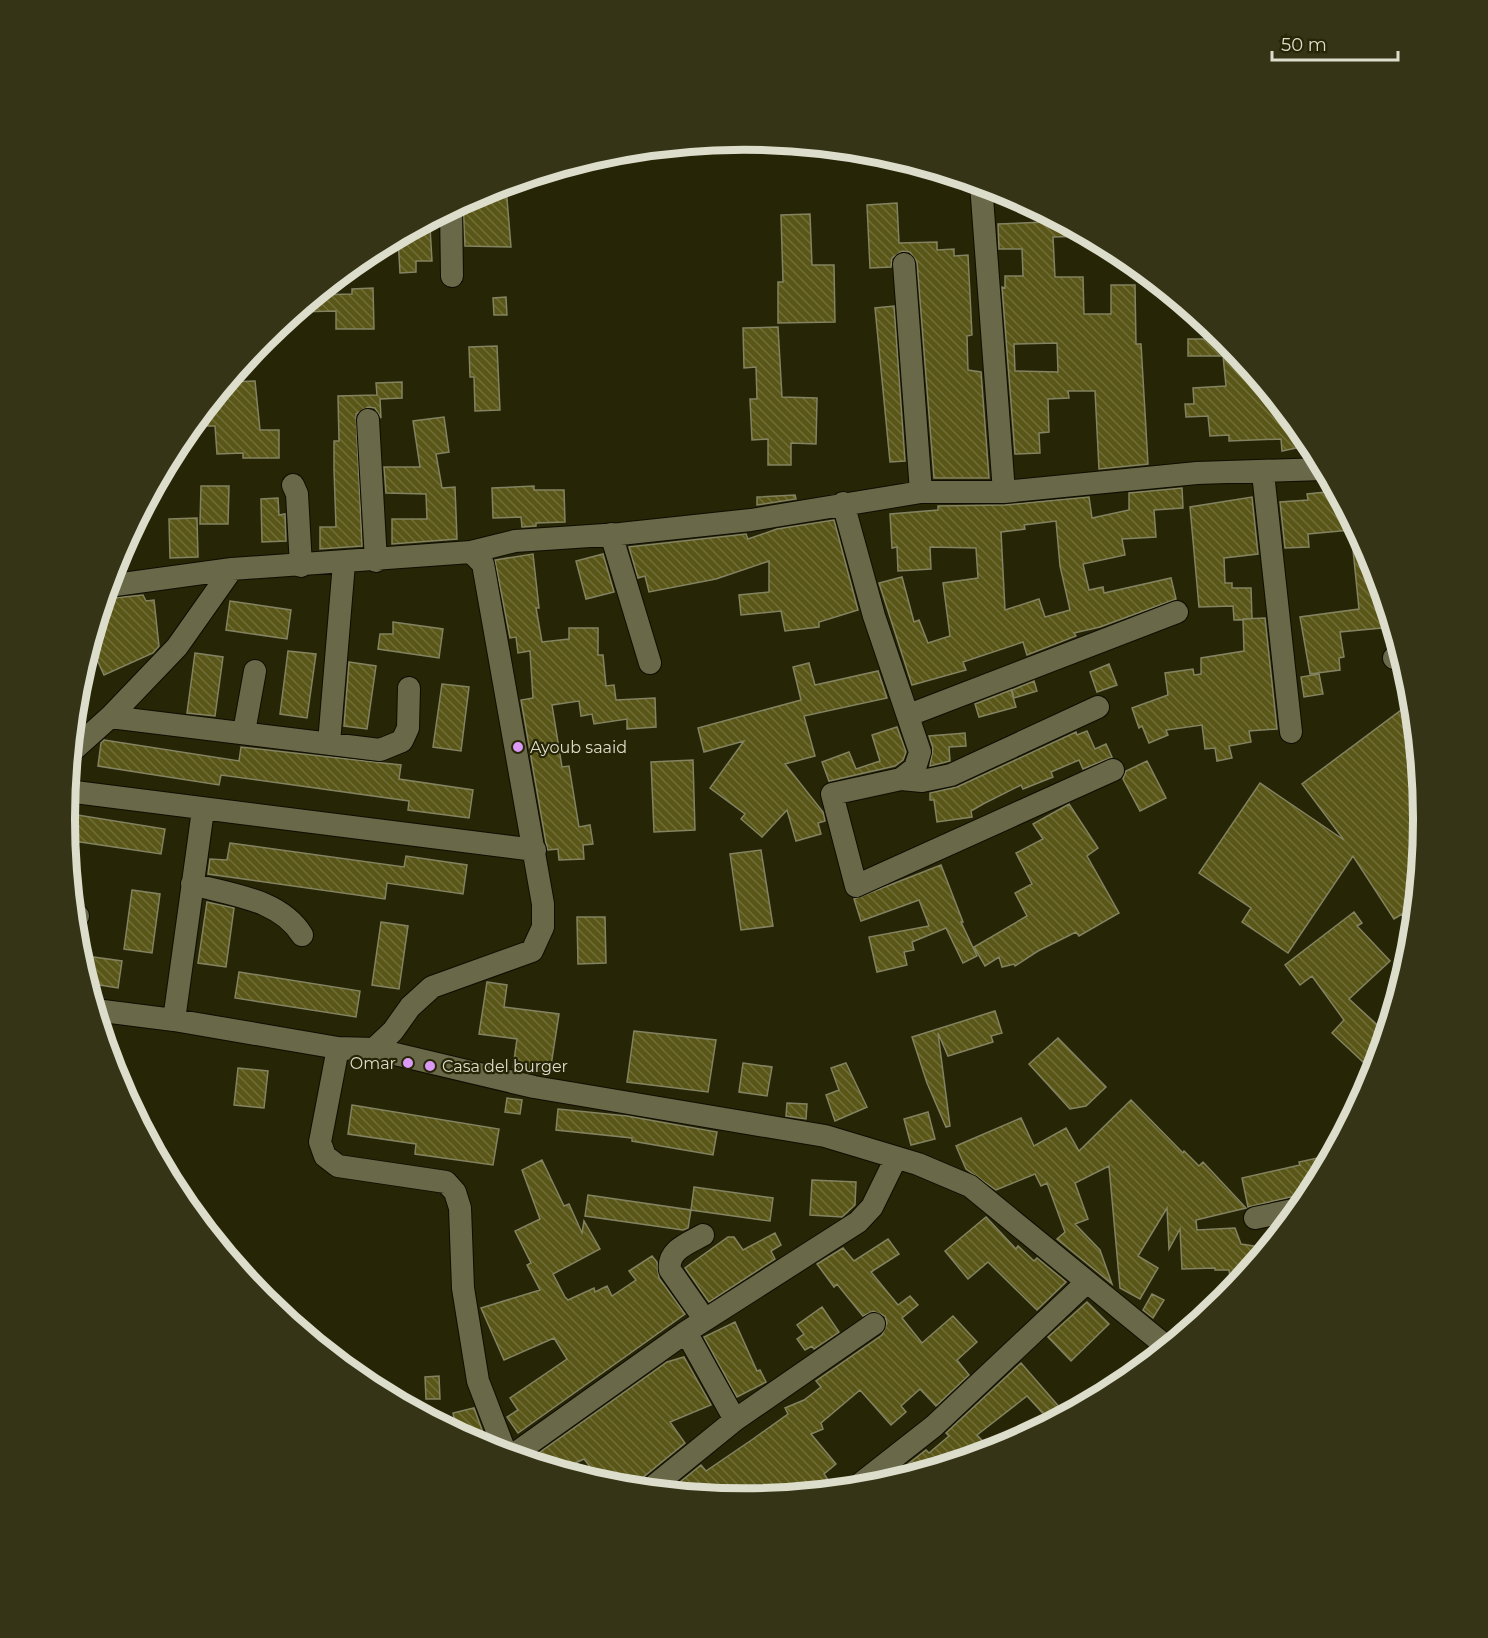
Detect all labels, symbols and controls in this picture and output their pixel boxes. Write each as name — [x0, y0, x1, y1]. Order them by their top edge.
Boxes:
scale bar — [1272, 24, 1398, 62]
text: 50 m — [1281, 34, 1327, 56]
place label: Ayoub saaid — [530, 738, 627, 757]
marker: Ayoub saaid — [511, 740, 525, 754]
place label: Omar — [350, 1054, 396, 1073]
marker: Omar — [401, 1056, 415, 1070]
place label: Casa del burger — [442, 1057, 568, 1076]
marker: Casa del burger — [423, 1059, 437, 1073]

